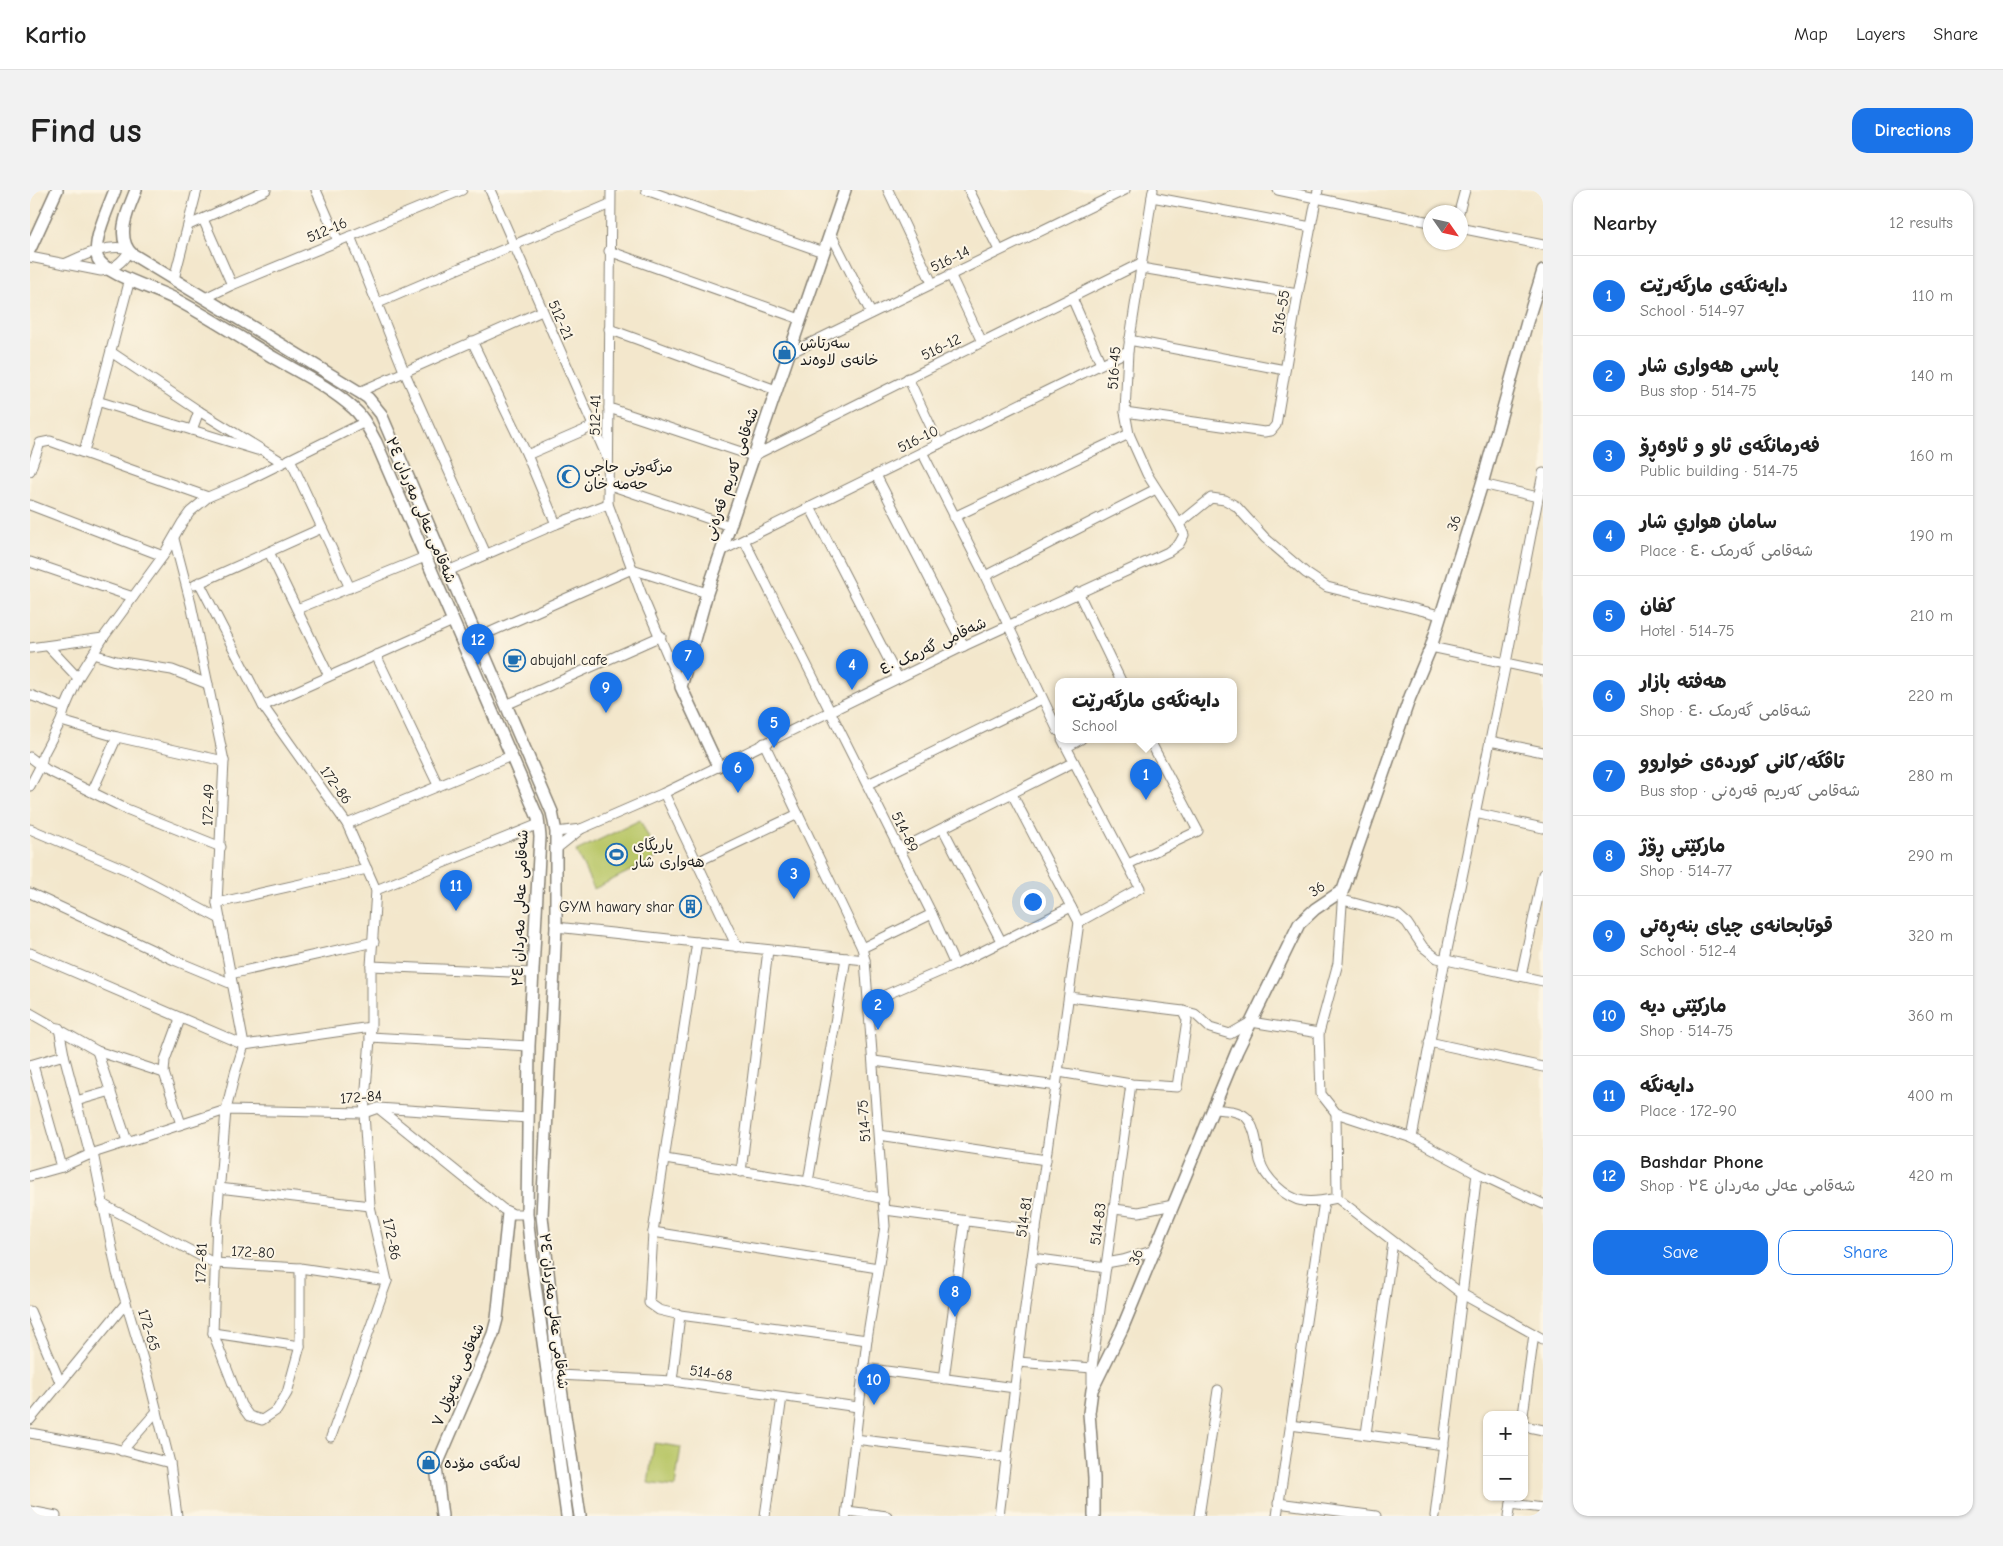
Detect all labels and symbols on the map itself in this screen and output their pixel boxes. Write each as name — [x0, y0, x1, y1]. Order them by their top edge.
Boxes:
north arrow — [1423, 205, 1468, 250]
street label: 512-16 — [304, 214, 350, 246]
street label: 516-14 — [927, 242, 973, 276]
street label: 516-55 — [1268, 289, 1294, 335]
street label: 512-21 — [544, 297, 578, 343]
street label: 516-12 — [918, 330, 964, 364]
place label: سەرتاش خانەی لاوەند — [800, 334, 879, 369]
shop icon: سەرتاش خانەی لاوەند — [772, 340, 796, 364]
street label: 516-45 — [1104, 346, 1124, 390]
street label: 512-41 — [586, 394, 604, 436]
street label: شەقامی کەریم قەرەنی — [700, 405, 765, 544]
street label: 516-10 — [895, 421, 941, 457]
street label: شەقامی عەلی مەردان ٣٤ — [381, 434, 460, 586]
place label: مزگەوتی حاجی حەمە خان — [584, 458, 673, 493]
mosque icon: مزگەوتی حاجی حەمە خان — [556, 464, 580, 488]
street label: 36 — [1443, 513, 1465, 533]
street label: شەقامی گەرمک ٤٠ — [877, 613, 990, 679]
pin: 12 — [462, 624, 494, 665]
pin: 7 — [672, 640, 704, 681]
cafe icon: abujahl cafe — [502, 648, 526, 672]
pin: 4 — [836, 649, 868, 690]
place label: abujahl cafe — [530, 651, 608, 669]
pin: 9 — [590, 672, 622, 713]
pin: 5 — [758, 707, 790, 748]
pin: 6 — [722, 752, 754, 793]
pin: 1 — [1130, 759, 1162, 800]
street label: 172-86 — [316, 762, 356, 808]
street label: 172-49 — [198, 784, 218, 826]
street label: 514-89 — [887, 809, 923, 855]
street label: شەقامی عەلی مەردان ٣٤ — [508, 829, 533, 987]
place label: یاریگای هەواری شار — [632, 836, 705, 871]
sports icon: یاریگای هەواری شار — [605, 842, 629, 866]
pin: 3 — [778, 858, 810, 899]
pin: 11 — [440, 870, 472, 911]
street label: 36 — [1305, 877, 1329, 901]
your location — [1020, 889, 1046, 915]
building icon: GYM hawary shar — [678, 895, 702, 919]
place label: GYM hawary shar — [559, 898, 674, 916]
pin: 2 — [862, 989, 894, 1030]
street label: 172-84 — [339, 1087, 383, 1107]
street label: 514-75 — [854, 1099, 874, 1143]
street label: 514-81 — [1012, 1195, 1036, 1239]
street label: 514-83 — [1086, 1202, 1110, 1246]
street label: 172-86 — [379, 1216, 405, 1262]
street label: شەقامی عەلی مەردان ٣٤ — [535, 1232, 573, 1390]
street label: 172-81 — [191, 1242, 211, 1284]
street label: 172-80 — [231, 1242, 275, 1262]
street label: 36 — [1125, 1246, 1147, 1268]
pin: 8 — [939, 1276, 971, 1317]
street label: 172-65 — [134, 1307, 164, 1353]
street label: شەقامی شەپۆل ٧ — [428, 1321, 489, 1430]
street label: 514-68 — [688, 1361, 734, 1385]
pin: 10 — [858, 1364, 890, 1405]
shop icon: لەنگەی مۆدە — [416, 1451, 440, 1475]
place label: لەنگەی مۆدە — [444, 1454, 521, 1472]

